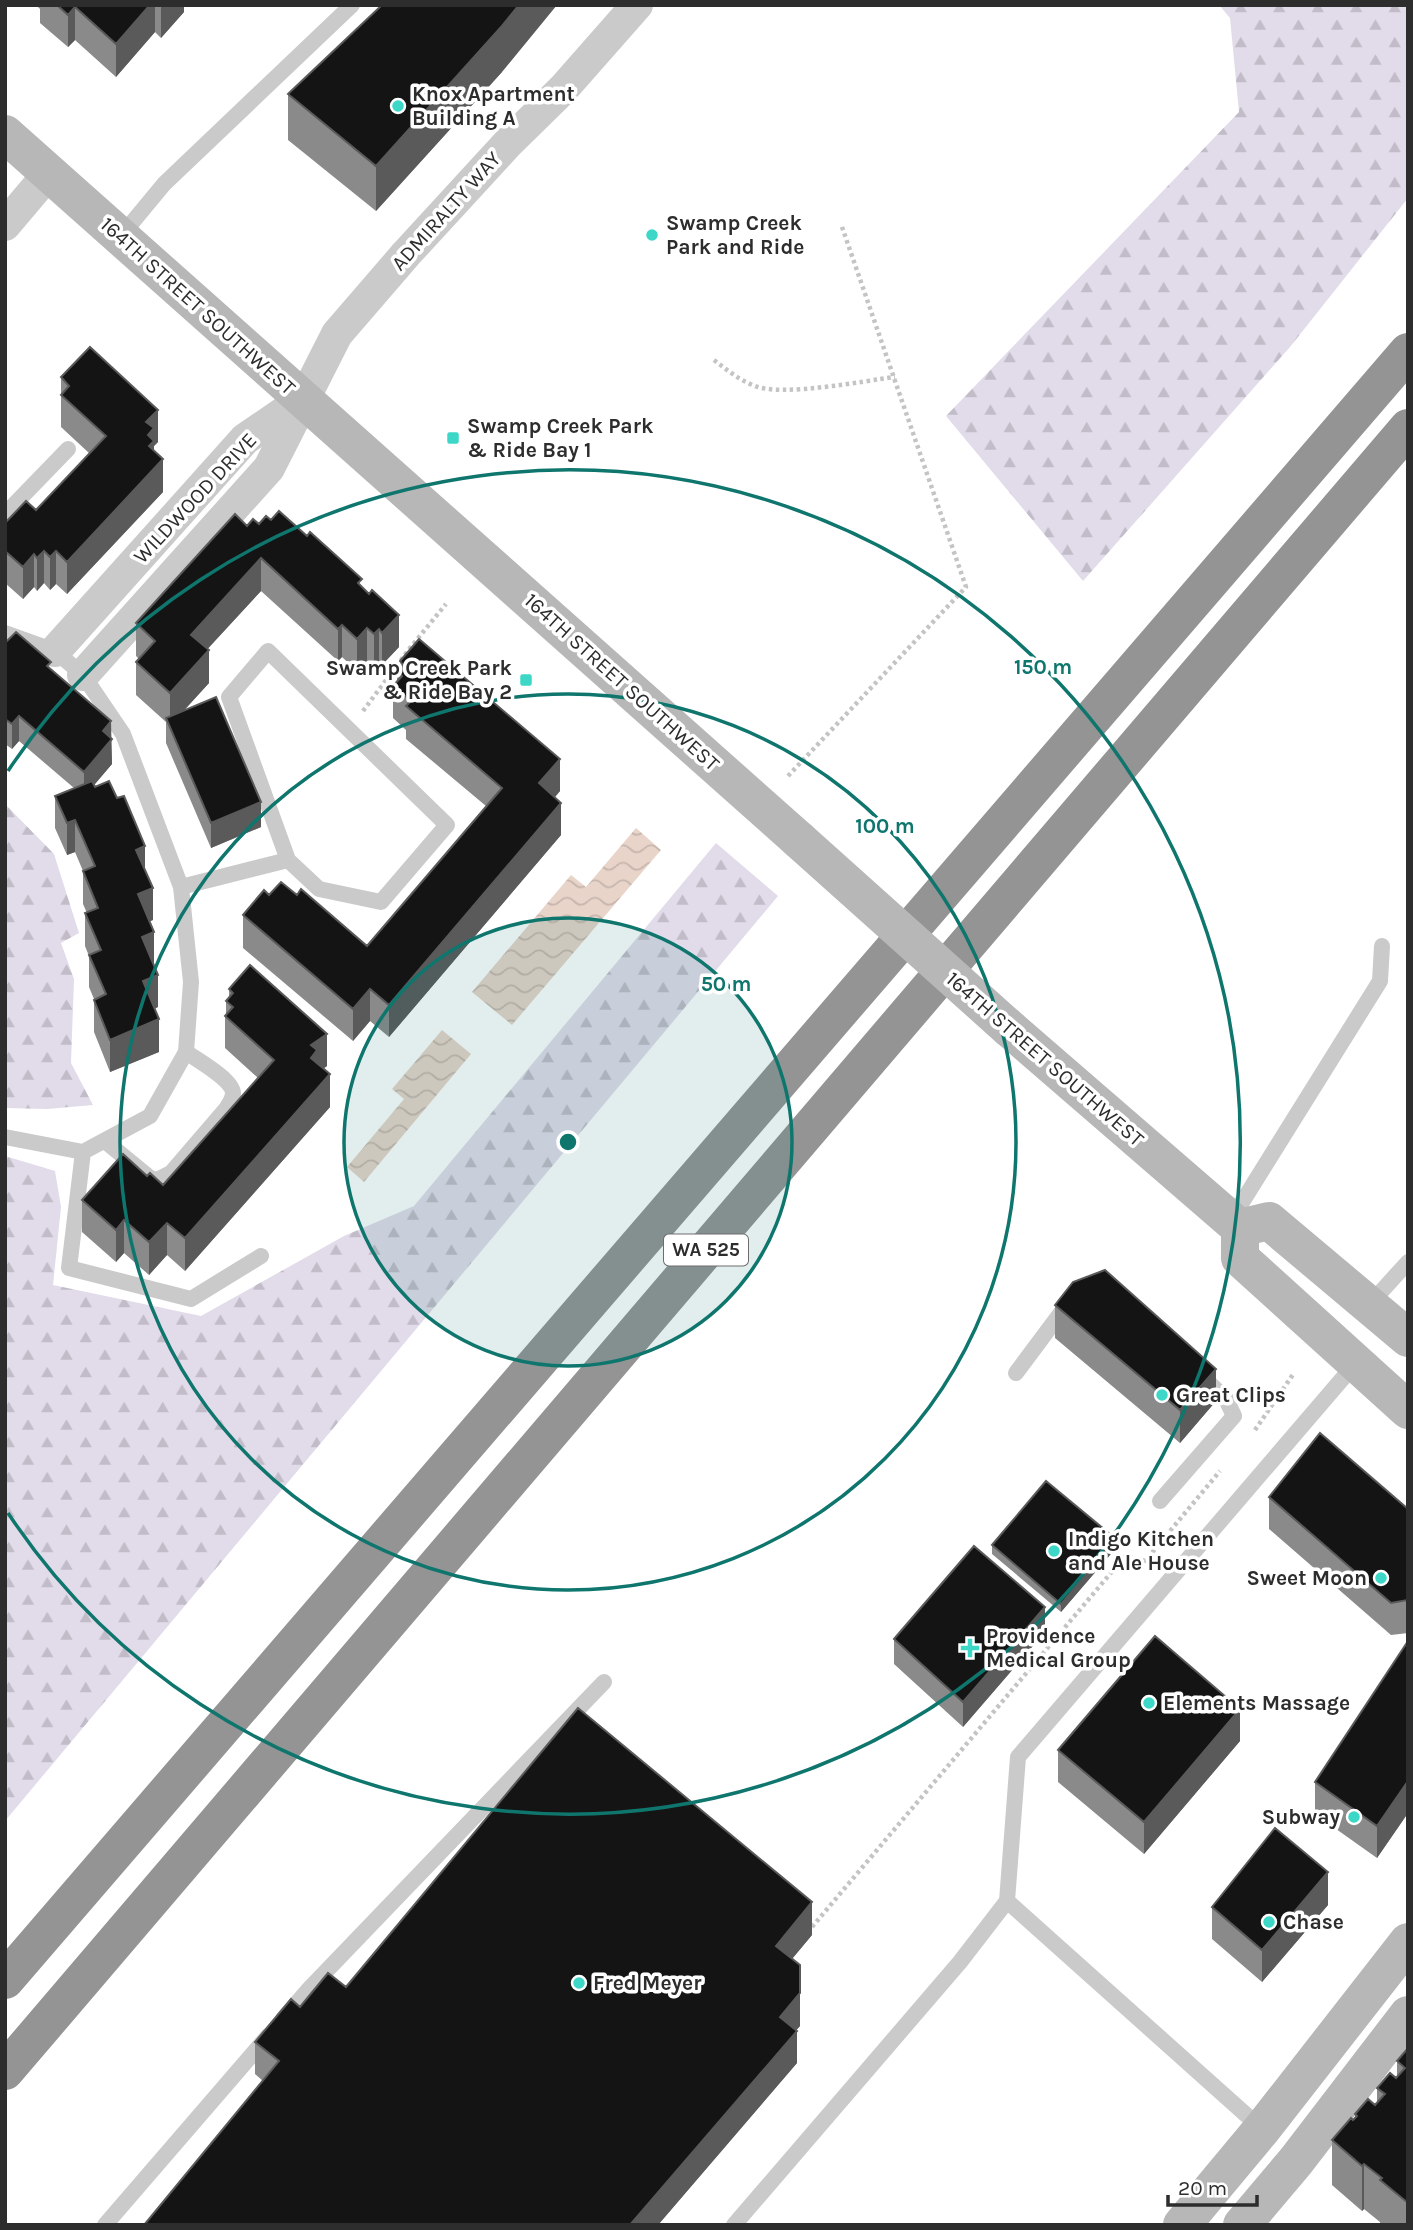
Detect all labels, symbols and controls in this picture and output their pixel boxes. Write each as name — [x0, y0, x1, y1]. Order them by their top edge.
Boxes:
place label: Knox Apartment Building A — [412, 82, 575, 130]
marker: Knox Apartment Building A — [390, 98, 406, 114]
street label: ADMIRALTY WAY — [386, 146, 506, 275]
place label: Swamp Creek Park and Ride — [666, 211, 804, 259]
street label: 164TH STREET SOUTHWEST — [96, 212, 301, 400]
marker: Swamp Creek Park and Ride — [644, 227, 660, 243]
place label: Swamp Creek Park & Ride Bay 1 — [467, 414, 654, 462]
street label: WILDWOOD DRIVE — [128, 428, 262, 568]
marker: Swamp Creek Park & Ride Bay 1 — [445, 430, 461, 446]
street label: 164TH STREET SOUTHWEST — [520, 588, 725, 776]
text: 150 m — [1014, 655, 1072, 679]
place label: Swamp Creek Park & Ride Bay 2 — [326, 656, 513, 704]
marker: Swamp Creek Park & Ride Bay 2 — [518, 672, 534, 688]
text: 100 m — [855, 814, 915, 838]
street label: 164TH STREET SOUTHWEST — [941, 967, 1149, 1152]
text: 50 m — [701, 972, 751, 996]
centre of rings — [556, 1130, 580, 1154]
road number: WA 525 — [664, 1234, 748, 1266]
place label: Great Clips — [1176, 1383, 1286, 1407]
marker: Great Clips — [1154, 1387, 1170, 1403]
place label: Indigo Kitchen and Ale House — [1068, 1527, 1214, 1575]
marker: Indigo Kitchen and Ale House — [1046, 1543, 1062, 1559]
place label: Sweet Moon — [1247, 1566, 1367, 1590]
marker: Sweet Moon — [1373, 1570, 1389, 1586]
place label: Providence Medical Group — [986, 1624, 1131, 1672]
marker: Providence Medical Group — [960, 1638, 980, 1658]
place label: Elements Massage — [1163, 1691, 1350, 1715]
marker: Elements Massage — [1141, 1695, 1157, 1711]
place label: Subway — [1262, 1805, 1340, 1829]
marker: Subway — [1346, 1809, 1362, 1825]
place label: Chase — [1283, 1910, 1344, 1934]
marker: Chase — [1261, 1914, 1277, 1930]
place label: Fred Meyer — [593, 1971, 702, 1995]
marker: Fred Meyer — [571, 1975, 587, 1991]
scale bar — [1168, 2164, 1257, 2208]
text: 20 m — [1178, 2176, 1227, 2200]

